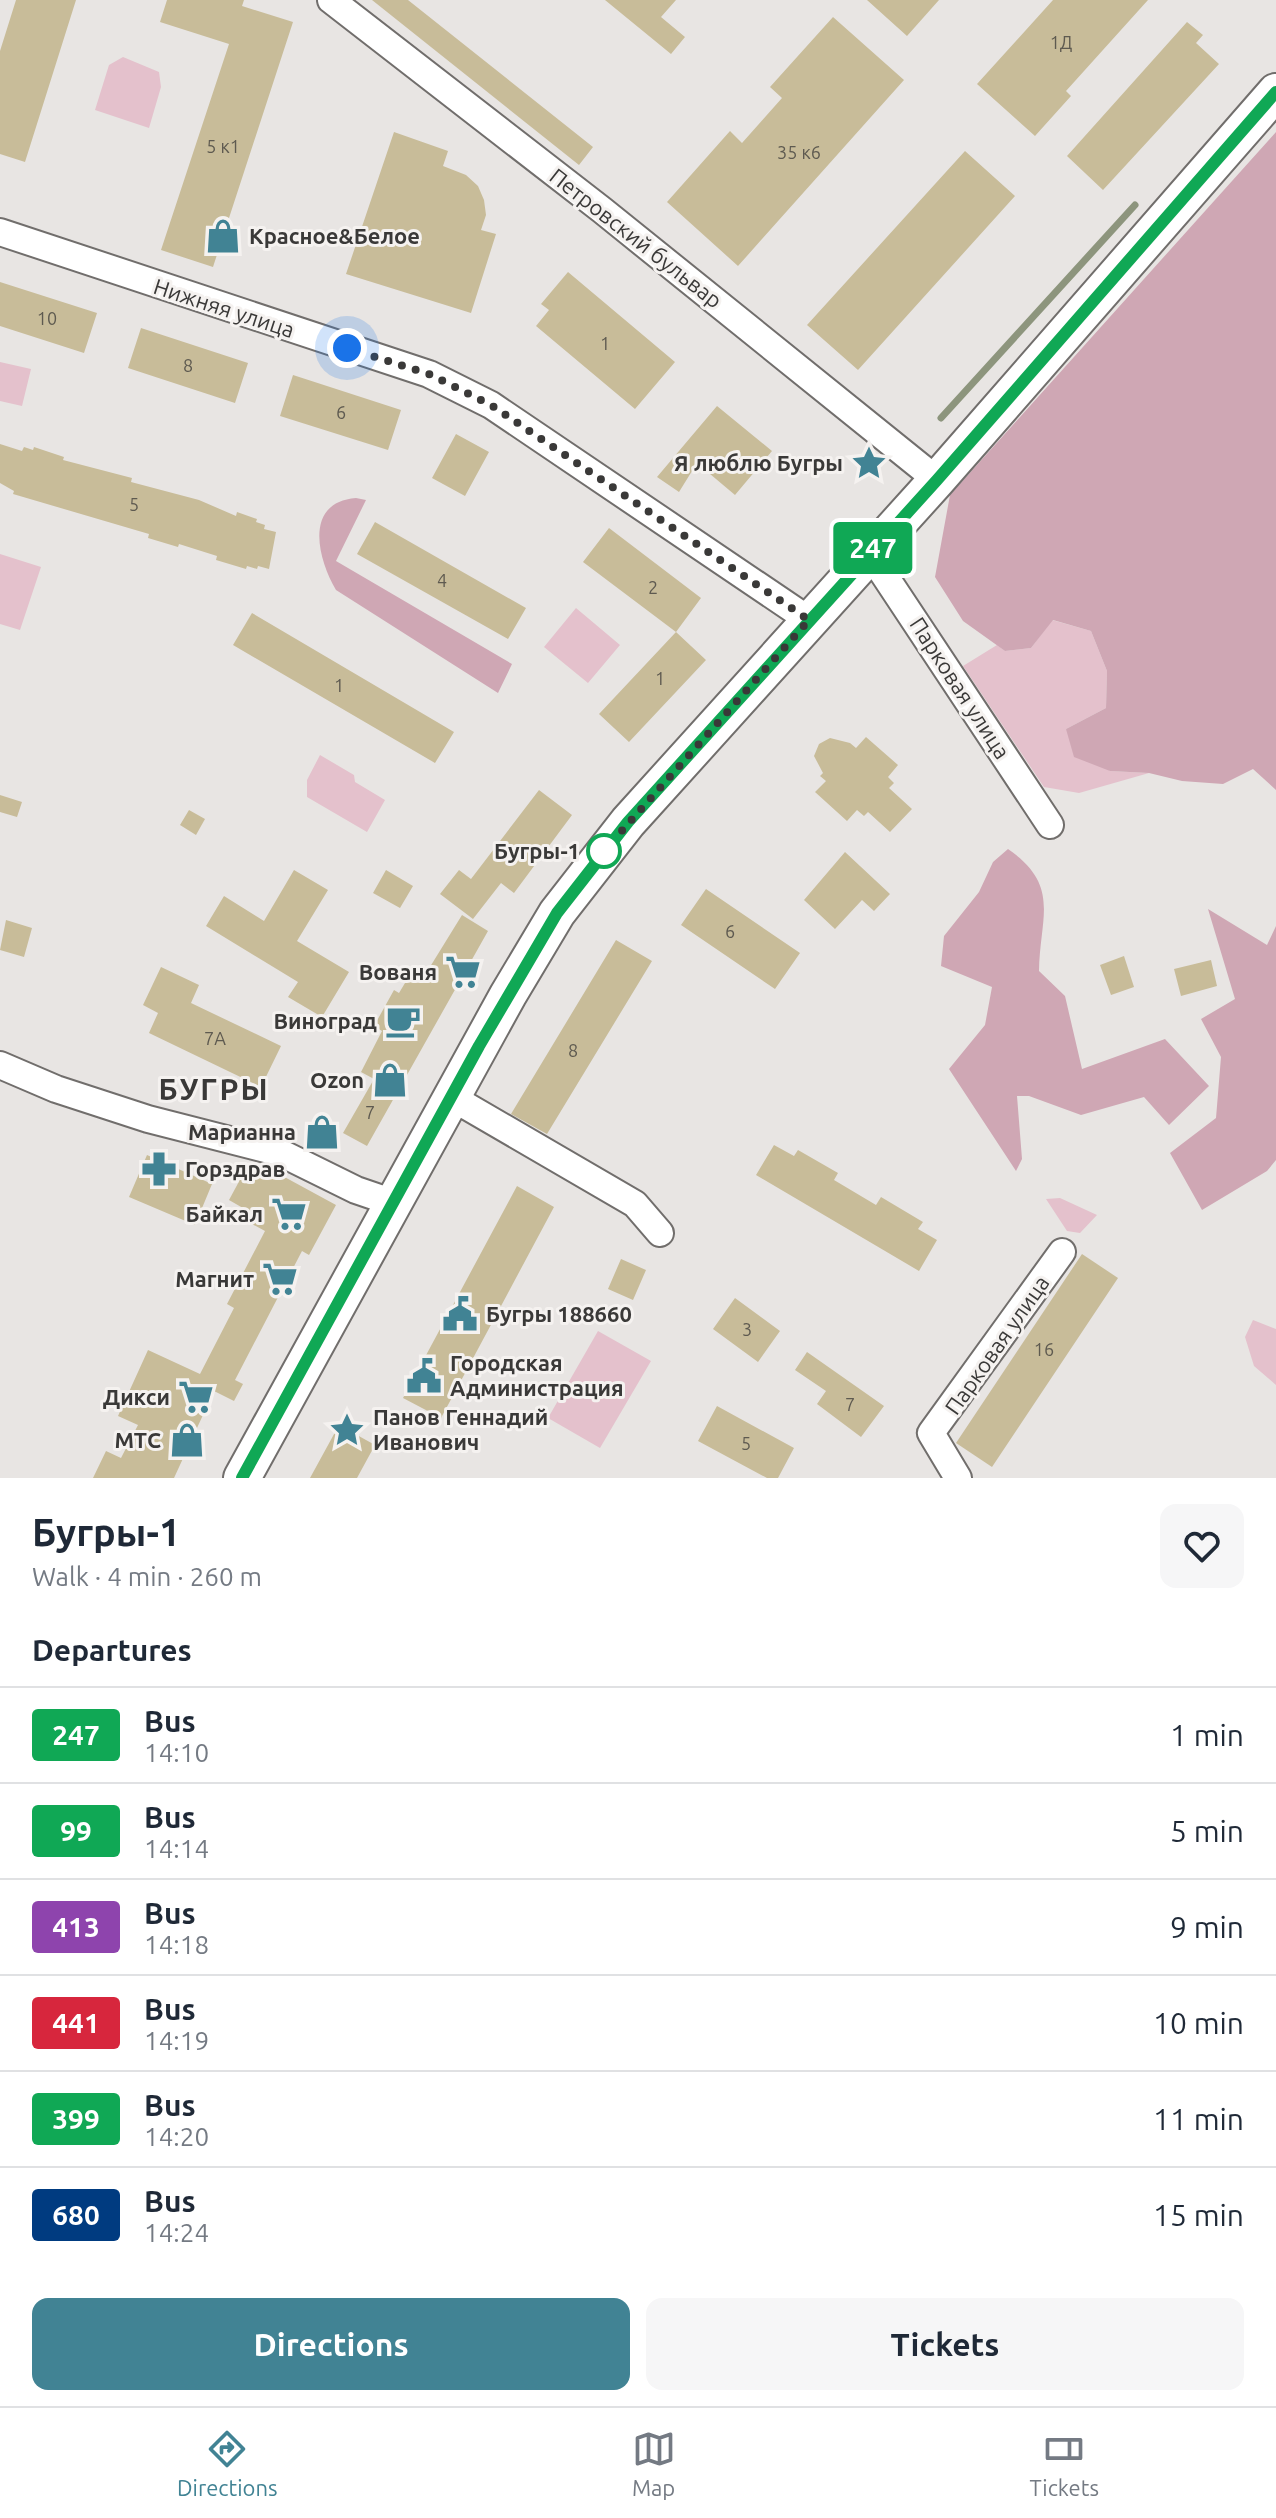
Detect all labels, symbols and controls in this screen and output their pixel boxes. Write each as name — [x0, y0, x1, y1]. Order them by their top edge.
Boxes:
house number: 1Д — [1050, 32, 1072, 52]
house number: 5 к1 — [206, 136, 240, 156]
house number: 35 к6 — [777, 142, 821, 162]
street label: Петровский бульвар — [545, 163, 727, 313]
shop icon: Красное&Белое — [204, 217, 242, 255]
place label: Красное&Белое — [249, 223, 420, 248]
street label: Нижняя улица — [151, 273, 298, 342]
house number: 10 — [37, 308, 57, 328]
your location — [327, 328, 367, 368]
house number: 1 — [600, 333, 610, 353]
house number: 8 — [183, 355, 193, 375]
house number: 6 — [336, 402, 346, 422]
place icon: Я люблю Бугры — [850, 444, 888, 482]
place label: Я люблю Бугры — [674, 450, 843, 475]
house number: 5 — [129, 494, 139, 514]
line badge: 247 — [827, 522, 919, 574]
text: 247 — [849, 532, 897, 563]
house number: 4 — [437, 570, 447, 590]
house number: 2 — [648, 577, 658, 597]
street label: Парковая улица — [905, 612, 1015, 763]
house number: 1 — [655, 668, 665, 688]
house number: 1 — [334, 675, 344, 695]
marker: Бугры-1 — [587, 834, 621, 868]
place label: Бугры-1 — [494, 838, 580, 863]
house number: 6 — [725, 921, 735, 941]
supermarket icon: Вованя — [444, 953, 482, 991]
place label: Вованя — [359, 959, 437, 984]
cafe icon: Виноград — [384, 1002, 422, 1040]
place label: Виноград — [273, 1008, 377, 1033]
house number: 7А — [204, 1028, 226, 1048]
house number: 8 — [568, 1040, 578, 1060]
shop icon: Ozon — [371, 1061, 409, 1099]
place label: Ozon — [310, 1067, 364, 1092]
district label: БУГРЫ — [158, 1072, 270, 1106]
house number: 7 — [365, 1102, 375, 1122]
shop icon: Марианна — [303, 1113, 341, 1151]
place label: Марианна — [188, 1119, 296, 1144]
pharmacy icon: Горздрав — [140, 1150, 178, 1188]
place label: Горздрав — [185, 1156, 285, 1181]
supermarket icon: Байкал — [270, 1195, 308, 1233]
place label: Байкал — [186, 1201, 263, 1226]
supermarket icon: Магнит — [261, 1260, 299, 1298]
place label: Магнит — [175, 1266, 254, 1291]
street label: Парковая улица — [939, 1271, 1054, 1419]
public building icon: Бугры 188660 — [441, 1295, 479, 1333]
place label: Бугры 188660 — [486, 1301, 632, 1326]
house number: 3 — [742, 1319, 752, 1339]
house number: 16 — [1034, 1339, 1054, 1359]
place label: Городская Администрация — [450, 1350, 624, 1400]
public building icon: Городская Администрация — [405, 1357, 443, 1395]
supermarket icon: Дикси — [177, 1378, 215, 1416]
place label: Дикси — [103, 1384, 170, 1409]
house number: 7 — [845, 1394, 855, 1414]
place label: Панов Геннадий Иванович — [373, 1404, 548, 1454]
place icon: Панов Геннадий Иванович — [328, 1411, 366, 1449]
shop icon: МТС — [168, 1421, 206, 1459]
place label: МТС — [114, 1427, 161, 1452]
house number: 5 — [741, 1433, 751, 1453]
button: heart — [1160, 1504, 1244, 1588]
text: Бугры-1 — [32, 1511, 180, 1553]
text: Walk · 4 min · 260 m — [32, 1562, 262, 1591]
text: Departures — [32, 1633, 192, 1667]
text: Bus — [144, 1704, 196, 1738]
text: 1 min — [1170, 1718, 1244, 1752]
text: 247 — [52, 1719, 100, 1750]
text: 14:10 — [144, 1738, 209, 1767]
text: Bus — [144, 1800, 196, 1834]
text: 5 min — [1170, 1814, 1244, 1848]
text: 99 — [60, 1815, 92, 1846]
text: 14:14 — [144, 1834, 209, 1863]
text: Bus — [144, 1896, 196, 1930]
text: 9 min — [1170, 1910, 1244, 1944]
text: 413 — [52, 1911, 100, 1942]
text: 14:18 — [144, 1930, 209, 1959]
text: Bus — [144, 1992, 196, 2026]
text: 10 min — [1153, 2006, 1244, 2040]
text: 441 — [52, 2007, 100, 2038]
text: 14:19 — [144, 2026, 209, 2055]
text: Bus — [144, 2088, 196, 2122]
text: 11 min — [1153, 2102, 1244, 2136]
text: 399 — [52, 2103, 100, 2134]
text: 14:20 — [144, 2122, 209, 2151]
text: Bus — [144, 2184, 196, 2218]
text: 15 min — [1153, 2198, 1244, 2232]
text: 680 — [52, 2199, 100, 2230]
text: 14:24 — [144, 2218, 209, 2247]
button: Directions — [32, 2298, 630, 2390]
button: Tickets — [646, 2298, 1244, 2390]
tab: Directions — [177, 2427, 278, 2500]
tab: Map — [632, 2427, 676, 2500]
tab: Tickets — [1030, 2427, 1099, 2500]

